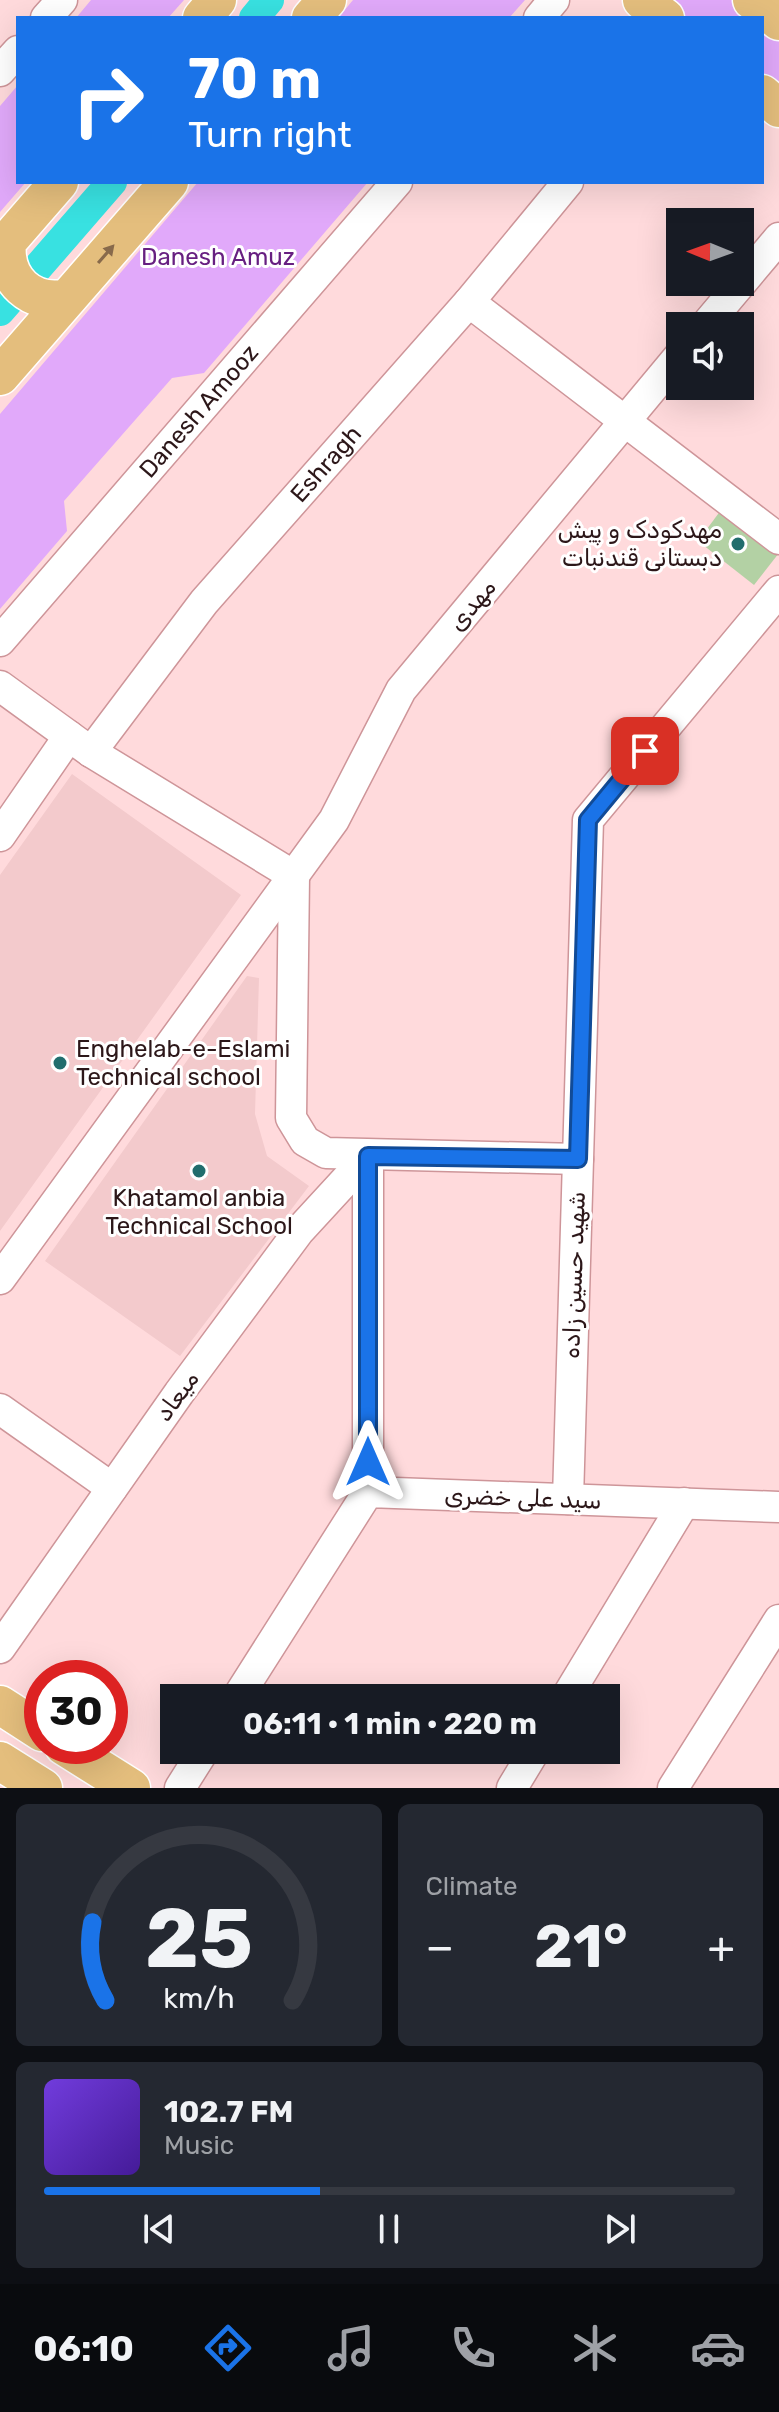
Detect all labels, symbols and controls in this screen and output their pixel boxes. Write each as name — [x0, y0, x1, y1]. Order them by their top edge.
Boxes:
text: 70 m — [188, 46, 321, 112]
icon: right — [56, 48, 160, 152]
text: Turn right — [188, 113, 352, 156]
north arrow — [666, 208, 754, 296]
map controls — [666, 208, 754, 400]
park label: Danesh Amuz — [141, 243, 295, 271]
one-way arrow — [97, 244, 114, 264]
button: sound — [666, 312, 754, 400]
street label: Danesh Amooz — [134, 339, 264, 483]
street label: Eshragh — [285, 420, 367, 508]
place label: مهدکودک و پیش دبستانی قندنبات — [558, 516, 722, 572]
marker: مهدکودک و پیش دبستانی قندنبات — [729, 535, 747, 553]
street label: مهدی — [442, 573, 502, 637]
pin — [611, 717, 679, 785]
icon: arrive — [623, 729, 667, 773]
place label: Enghelab-e-Eslami Technical school — [76, 1035, 290, 1091]
marker: Enghelab-e-Eslami Technical school — [51, 1054, 69, 1072]
marker: Khatamol anbia Technical School — [190, 1162, 208, 1180]
place label: Khatamol anbia Technical School — [105, 1184, 293, 1240]
street label: شهید حسین زاده — [557, 1191, 591, 1359]
street label: میعاد — [149, 1365, 205, 1427]
position arrow — [326, 1420, 410, 1504]
street label: سید علی خضری — [444, 1481, 602, 1515]
speed limit sign: 30 — [24, 1660, 128, 1764]
text: 06:11 · 1 min · 220 m — [243, 1706, 537, 1742]
text: Climate — [426, 1871, 518, 1902]
text: 25 — [145, 1889, 253, 1988]
text: 21° — [534, 1911, 628, 1982]
text: − — [426, 1921, 454, 1973]
text: + — [708, 1921, 735, 1973]
text: km/h — [163, 1981, 234, 2015]
text: 102.7 FM — [164, 2094, 293, 2130]
text: Music — [164, 2130, 234, 2161]
icon: previous — [137, 2207, 181, 2251]
icon: pause — [367, 2207, 411, 2251]
icon: next — [598, 2207, 642, 2251]
icon: directions — [200, 2320, 256, 2376]
icon: music — [323, 2320, 379, 2376]
icon: phone — [445, 2320, 501, 2376]
icon: climate — [567, 2320, 623, 2376]
icon: car — [690, 2320, 746, 2376]
text: 06:10 — [33, 2327, 134, 2370]

